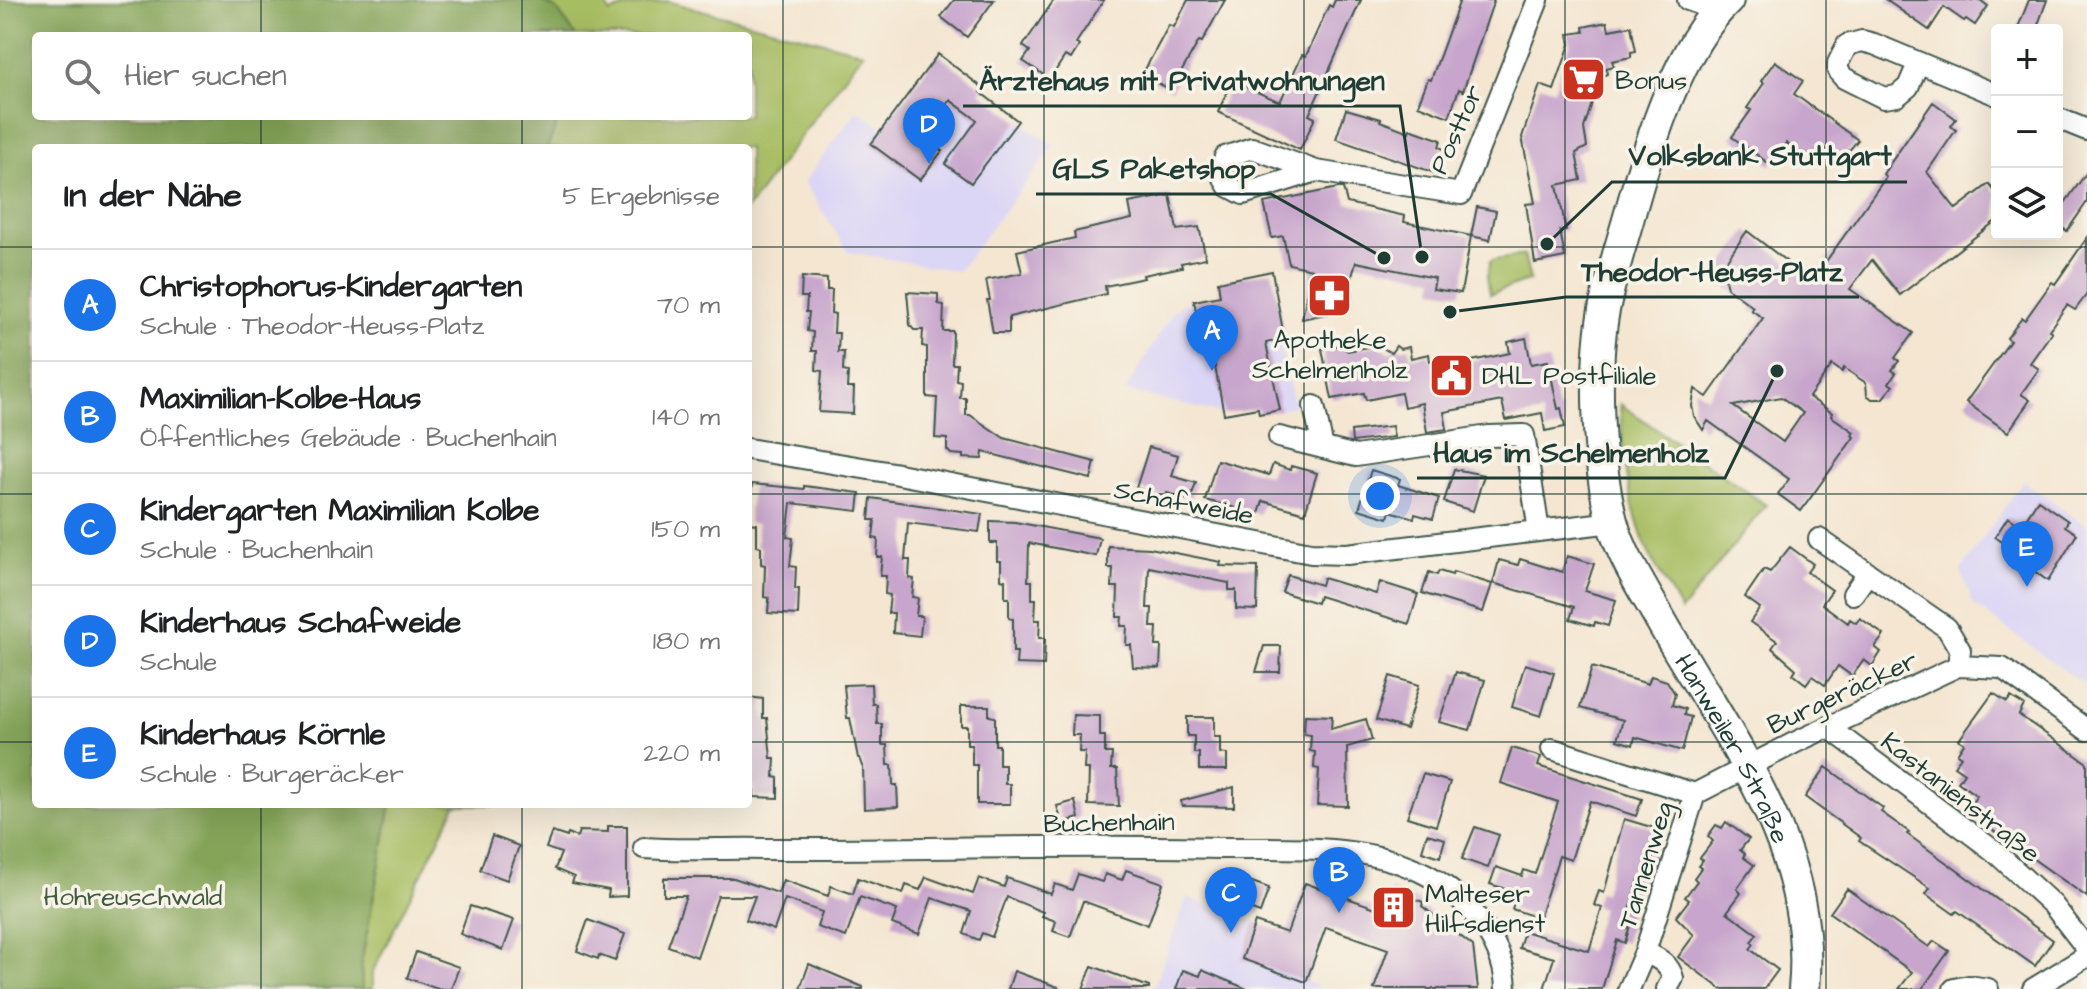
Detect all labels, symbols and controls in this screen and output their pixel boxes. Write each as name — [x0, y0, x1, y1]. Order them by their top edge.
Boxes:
map controls — [1991, 24, 2063, 240]
button: + — [1991, 24, 2063, 96]
search box — [32, 32, 752, 120]
icon: search — [60, 54, 104, 98]
callout: Ärztehaus mit Privatwohnungen — [963, 54, 1400, 106]
text: Hier suchen — [124, 55, 287, 97]
supermarket icon: Bonus — [1560, 56, 1608, 104]
text: Ärztehaus mit Privatwohnungen — [979, 62, 1385, 103]
place label: Bonus — [1615, 63, 1687, 99]
street label: Posttor — [1421, 79, 1493, 180]
button: − — [1991, 96, 2063, 168]
pin: D — [903, 98, 955, 164]
callout: Volksbank Stuttgart — [1612, 130, 1907, 182]
text: Volksbank Stuttgart — [1628, 137, 1892, 178]
callout: GLS Paketshop — [1036, 142, 1271, 194]
text: GLS Paketshop — [1053, 150, 1256, 190]
button: layers — [1991, 168, 2063, 240]
text: In der Nähe — [64, 172, 242, 220]
text: 5 Ergebnisse — [562, 178, 720, 214]
callout: Theodor-Heuss-Platz — [1566, 245, 1859, 297]
text: Theodor-Heuss-Platz — [1580, 253, 1844, 292]
text: Christophorus-Kindergarten — [140, 266, 522, 308]
pharmacy icon: Apotheke Schelmenholz — [1306, 272, 1354, 320]
text: A — [82, 287, 98, 323]
text: 70 m — [657, 287, 720, 323]
pin: A — [1186, 305, 1238, 371]
text: Schule · Theodor-Heuss-Platz — [140, 308, 484, 344]
place label: Apotheke Schelmenholz — [1252, 322, 1408, 388]
public building icon: DHL Postfiliale — [1427, 351, 1475, 399]
place label: DHL Postfiliale — [1482, 358, 1657, 394]
text: Maximilian-Kolbe-Haus — [140, 378, 421, 420]
text: B — [81, 399, 99, 435]
text: 140 m — [652, 399, 720, 435]
text: Öffentliches Gebäude · Buchenhain — [140, 420, 557, 456]
callout: Haus im Schelmenholz — [1417, 426, 1725, 478]
text: Haus im Schelmenholz — [1433, 434, 1710, 473]
street label: Schafweide — [1111, 472, 1257, 534]
your location — [1360, 476, 1400, 516]
text: Kindergarten Maximilian Kolbe — [140, 490, 540, 532]
text: C — [81, 511, 99, 547]
text: 150 m — [651, 511, 720, 547]
pin: E — [2001, 521, 2053, 587]
text: Schule · Buchenhain — [140, 532, 373, 568]
text: Kinderhaus Schafweide — [140, 602, 461, 644]
text: D — [82, 623, 98, 659]
text: 180 m — [653, 623, 720, 659]
street label: Burgeräcker — [1761, 642, 1924, 745]
text: Schule — [140, 644, 217, 680]
street label: Hanweiler Straße — [1666, 647, 1798, 849]
text: Kinderhaus Körnle — [140, 714, 386, 756]
street label: Kastanienstraße — [1873, 724, 2048, 872]
text: E — [82, 735, 98, 771]
text: 220 m — [643, 735, 720, 771]
text: Schule · Burgeräcker — [140, 756, 404, 792]
street label: Tannenweg — [1610, 797, 1684, 934]
street label: Buchenhain — [1043, 804, 1175, 842]
pin: B — [1313, 847, 1365, 913]
pin: C — [1205, 867, 1257, 933]
place label: Malteser Hilfsdienst — [1425, 876, 1546, 942]
park label: Hohreuschwald — [44, 879, 222, 915]
building icon: Malteser Hilfsdienst — [1370, 884, 1418, 932]

